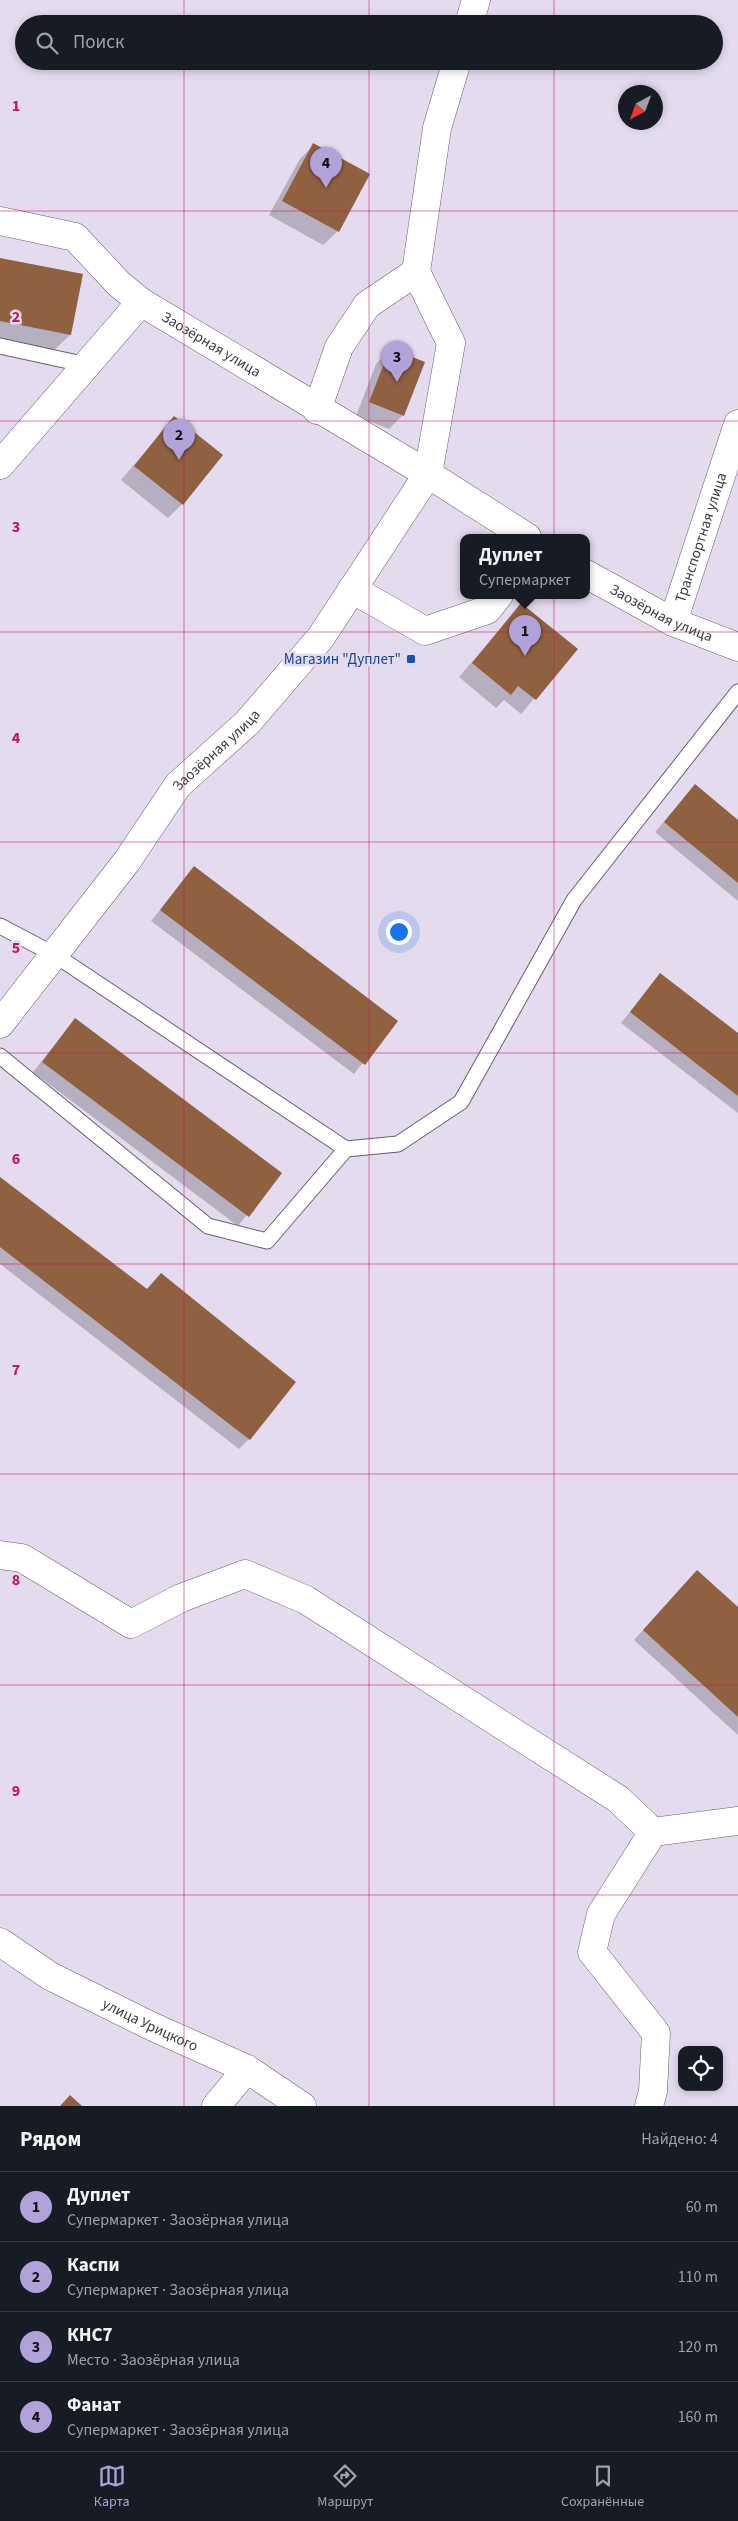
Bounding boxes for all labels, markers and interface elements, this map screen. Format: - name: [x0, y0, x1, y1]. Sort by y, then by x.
- search box: [15, 15, 723, 70]
- icon: search: [33, 29, 61, 57]
- text: Поиск: [73, 29, 124, 56]
- north arrow: [618, 85, 663, 130]
- text: 1: [12, 95, 20, 117]
- pin: 4: [310, 147, 342, 188]
- text: 2: [12, 306, 20, 328]
- street label: Заозёрная улица: [158, 306, 265, 382]
- pin: 3: [381, 341, 413, 382]
- pin: 2: [163, 419, 195, 460]
- street label: Транспортная улица: [670, 470, 732, 605]
- text: 3: [12, 516, 20, 538]
- popup: [460, 534, 590, 599]
- text: Дуплет: [479, 542, 543, 569]
- text: Супермаркет: [479, 569, 571, 591]
- street label: Заозёрная улица: [606, 579, 716, 647]
- pin: 1: [509, 615, 541, 656]
- place label: Магазин "Дуплет": [284, 649, 401, 670]
- marker: Магазин "Дуплет": [405, 653, 417, 665]
- street label: Заозёрная улица: [167, 705, 265, 794]
- text: 4: [12, 727, 21, 749]
- your location: [386, 919, 412, 945]
- text: 5: [12, 937, 20, 959]
- text: 6: [12, 1148, 20, 1170]
- text: 7: [12, 1359, 20, 1381]
- text: 8: [12, 1569, 20, 1591]
- text: 9: [12, 1780, 20, 1802]
- street label: улица Урицкого: [99, 1993, 202, 2056]
- map controls: [678, 2046, 723, 2091]
- button: locate: [678, 2046, 723, 2091]
- text: Рядом: [20, 2124, 81, 2154]
- text: Найдено: 4: [641, 2128, 718, 2150]
- text: Дуплет: [67, 2182, 130, 2209]
- text: 1: [32, 2196, 40, 2218]
- text: 60 m: [686, 2196, 718, 2218]
- text: Супермаркет · Заозёрная улица: [67, 2209, 289, 2231]
- text: Каспи: [67, 2252, 120, 2279]
- text: 2: [32, 2266, 40, 2288]
- text: 110 m: [678, 2266, 718, 2288]
- text: Супермаркет · Заозёрная улица: [67, 2279, 289, 2301]
- text: КНС7: [67, 2322, 113, 2349]
- text: 3: [32, 2336, 40, 2358]
- text: 120 m: [678, 2336, 718, 2358]
- text: Место · Заозёрная улица: [67, 2349, 240, 2371]
- text: Фанат: [67, 2392, 121, 2419]
- text: 4: [32, 2406, 40, 2428]
- text: 160 m: [678, 2406, 718, 2428]
- text: Супермаркет · Заозёрная улица: [67, 2419, 289, 2441]
- tab: Карта: [94, 2462, 130, 2512]
- tab: Маршрут: [317, 2462, 373, 2512]
- tab: Сохранённые: [561, 2462, 644, 2512]

